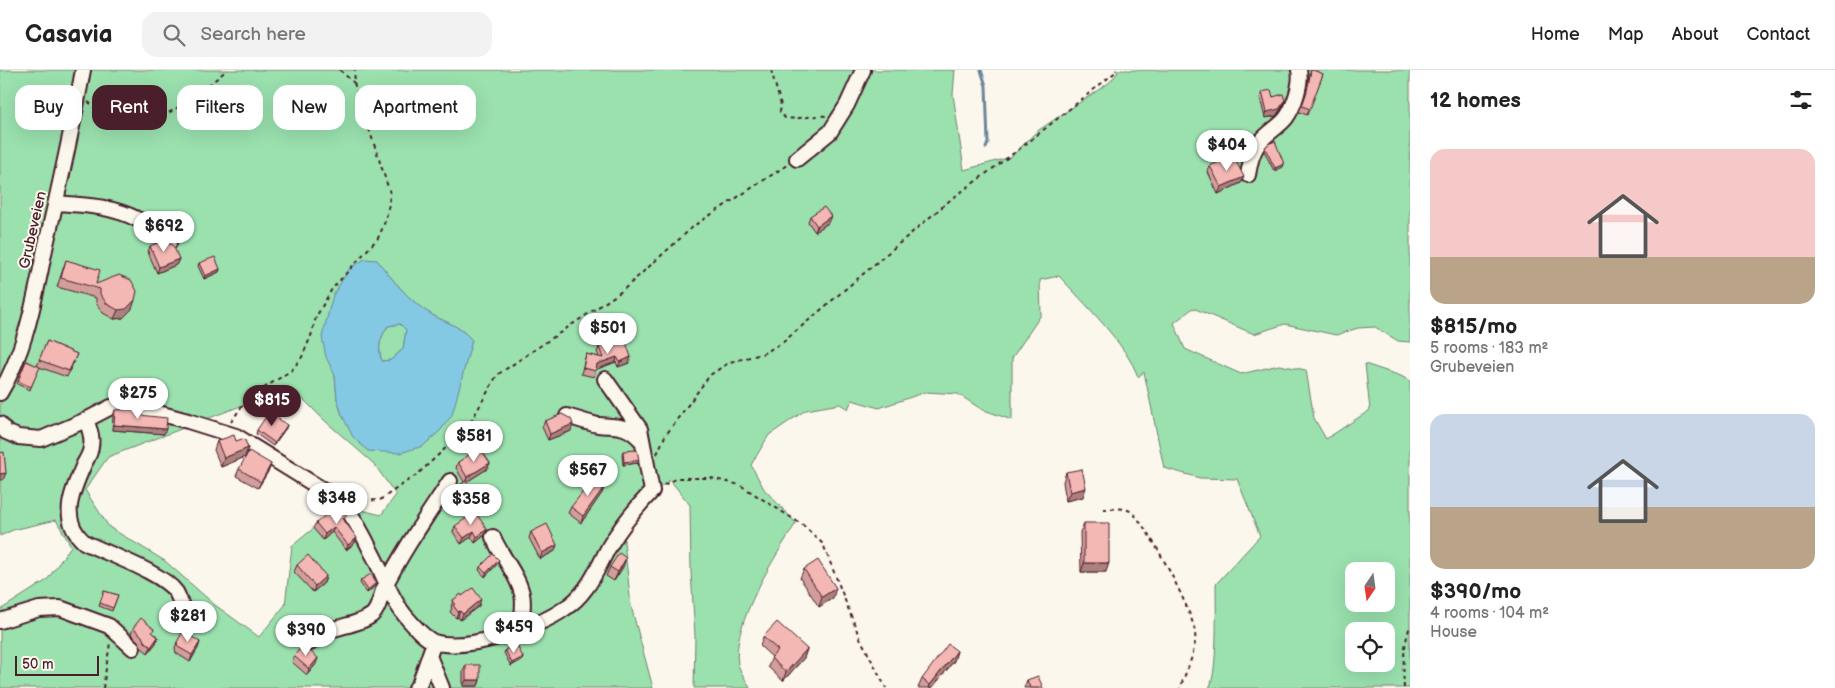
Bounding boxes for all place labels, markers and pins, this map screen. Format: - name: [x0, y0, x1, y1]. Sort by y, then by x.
- pin: $404: [1197, 129, 1257, 172]
- pin: $692: [134, 210, 194, 253]
- pin: $501: [578, 312, 638, 355]
- pin: $275: [108, 378, 168, 420]
- pin: $815: [242, 384, 302, 427]
- pin: $581: [444, 420, 504, 463]
- pin: $567: [558, 454, 618, 497]
- pin: $348: [307, 482, 367, 525]
- pin: $358: [441, 484, 501, 526]
- pin: $281: [158, 600, 218, 643]
- pin: $459: [484, 612, 544, 654]
- pin: $390: [276, 614, 336, 657]

